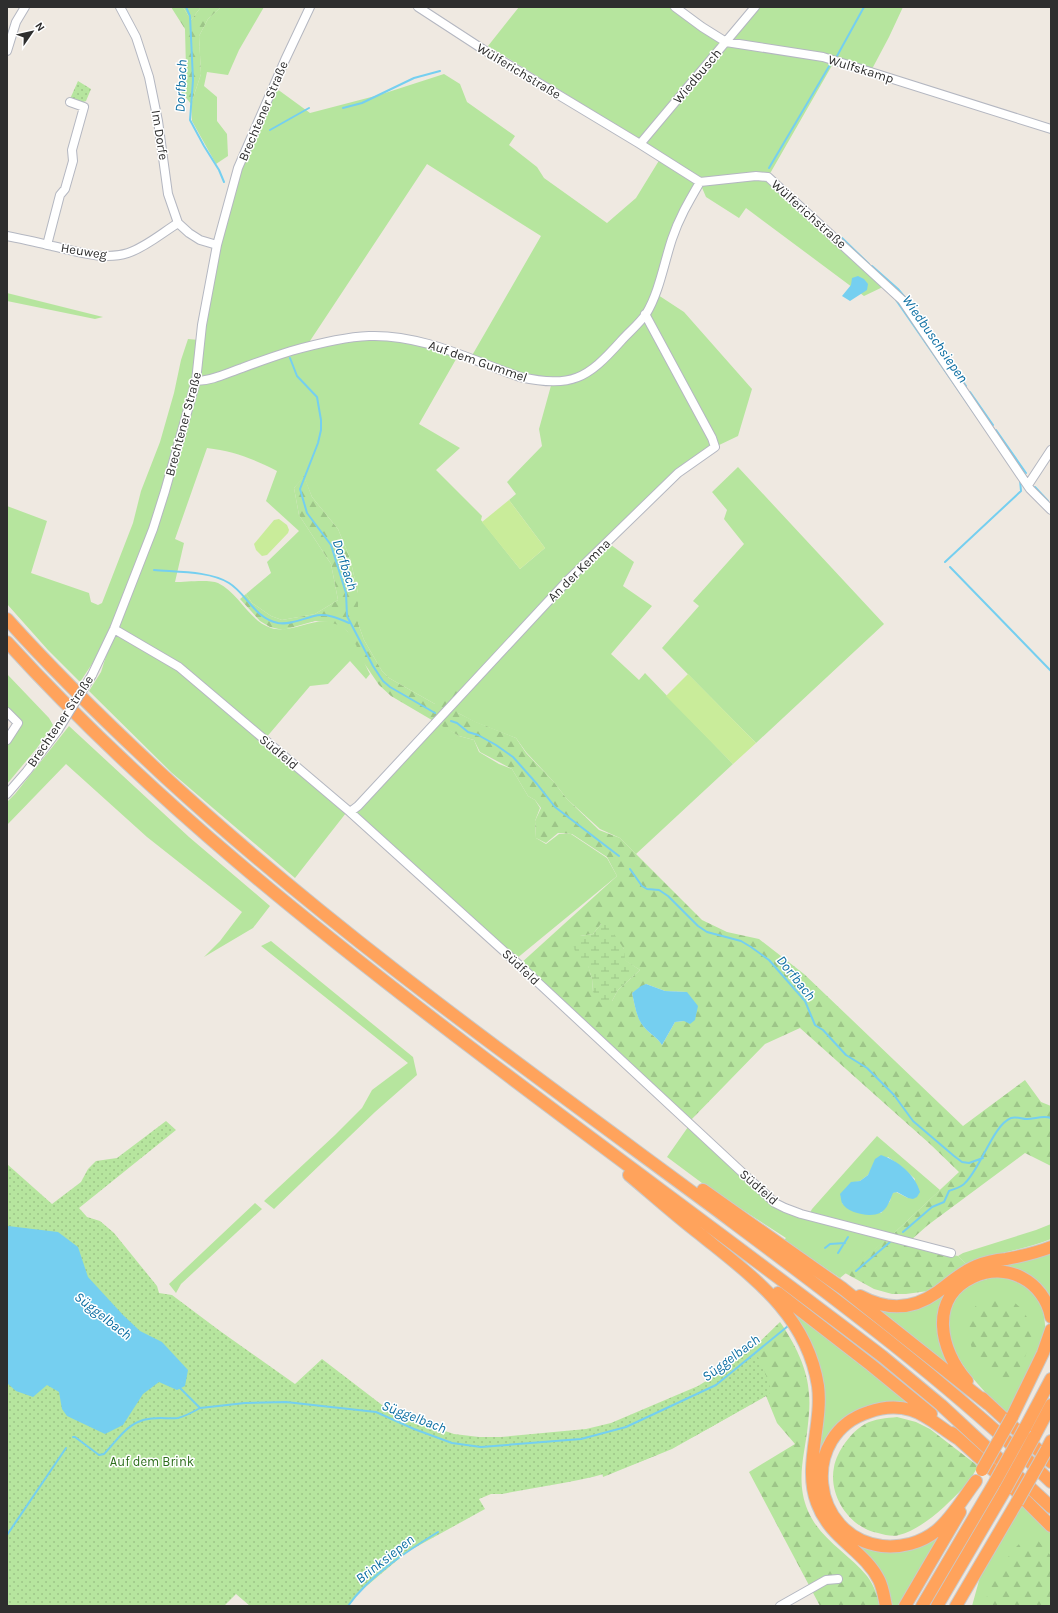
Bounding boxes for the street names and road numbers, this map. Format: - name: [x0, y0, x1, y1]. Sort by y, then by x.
- street label: Wülferichstraße: [474, 40, 564, 102]
- street label: Wiedbusch: [670, 46, 724, 106]
- street label: Wulfskamp: [826, 52, 896, 86]
- street label: Brechtener Straße: [235, 58, 291, 163]
- street label: Im Dorfe: [149, 109, 171, 161]
- street label: Wülferichstraße: [769, 177, 850, 252]
- street label: Heuweg: [60, 240, 109, 262]
- street label: Auf dem Gummel: [427, 337, 529, 385]
- street label: Brechtener Straße: [162, 370, 204, 478]
- street label: An der Kemna: [545, 536, 613, 604]
- street label: Brechtener Straße: [24, 672, 96, 770]
- street label: Südfeld: [257, 732, 301, 772]
- street label: Südfeld: [499, 946, 543, 988]
- street label: Südfeld: [737, 1166, 781, 1208]

